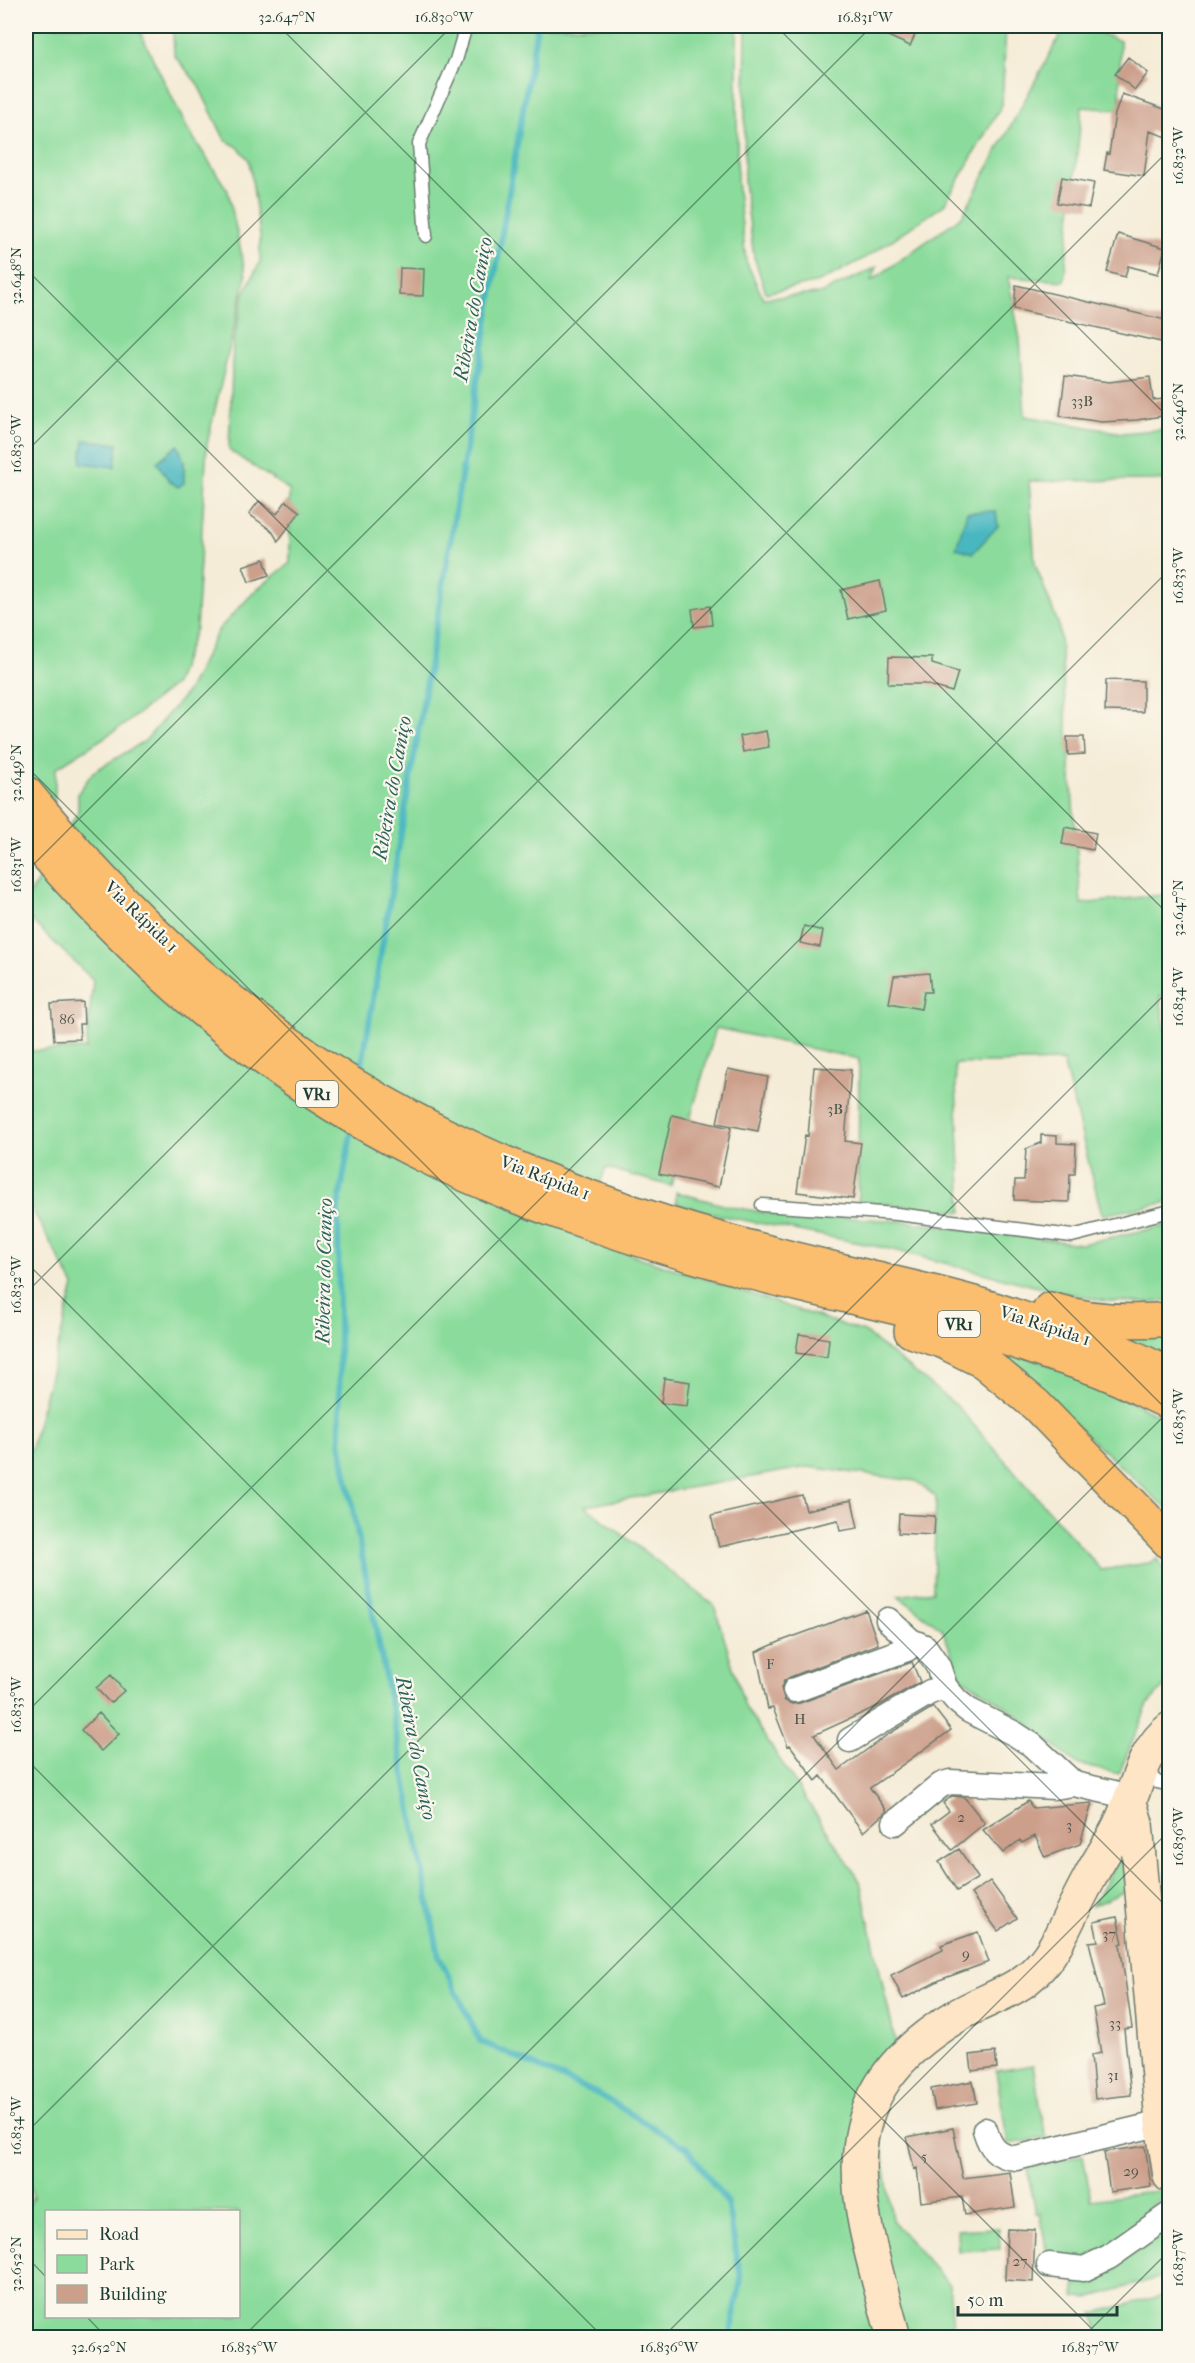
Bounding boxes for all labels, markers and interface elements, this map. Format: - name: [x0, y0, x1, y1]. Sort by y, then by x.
- text: 32.647°N: [258, 8, 316, 26]
- text: 16.830°W: [415, 8, 475, 26]
- text: 16.831°W: [837, 8, 894, 26]
- text: 16.832°W: [1169, 126, 1187, 185]
- water label: Ribeira do Caniço: [449, 235, 497, 385]
- text: 32.648°N: [7, 246, 25, 305]
- text: 32.646°N: [1169, 382, 1187, 441]
- house number: 33B: [1071, 392, 1093, 410]
- text: 16.830°W: [7, 413, 25, 473]
- text: 16.833°W: [1169, 547, 1187, 604]
- water label: Ribeira do Caniço: [368, 714, 416, 864]
- text: 32.649°N: [7, 743, 25, 802]
- text: 16.831°W: [7, 836, 25, 893]
- street label: Via Rápida 1: [99, 876, 182, 957]
- text: 32.647°N: [1169, 879, 1187, 937]
- text: 16.834°W: [1169, 966, 1187, 1027]
- house number: 86: [59, 1010, 76, 1028]
- road number: VR1: [296, 1081, 338, 1107]
- house number: 3B: [827, 1100, 843, 1118]
- street label: Via Rápida 1: [496, 1151, 593, 1205]
- water label: Ribeira do Caniço: [311, 1198, 337, 1346]
- text: 16.832°W: [7, 1255, 25, 1314]
- street label: Via Rápida 1: [996, 1301, 1093, 1351]
- road number: VR1: [938, 1311, 980, 1337]
- text: 16.835°W: [1169, 1387, 1187, 1445]
- house number: F: [766, 1655, 774, 1673]
- water label: Ribeira do Caniço: [390, 1672, 441, 1822]
- text: 16.833°W: [7, 1676, 25, 1733]
- house number: H: [794, 1710, 806, 1728]
- text: 16.836°W: [1169, 1807, 1187, 1866]
- house number: 2: [957, 1808, 965, 1826]
- house number: 3: [1066, 1816, 1072, 1834]
- house number: 37: [1102, 1925, 1116, 1943]
- house number: 9: [962, 1945, 970, 1963]
- house number: 33: [1109, 2014, 1121, 2032]
- house number: 31: [1107, 2066, 1119, 2084]
- text: 16.834°W: [7, 2095, 25, 2156]
- house number: 5: [921, 2147, 927, 2165]
- house number: 29: [1123, 2162, 1139, 2180]
- legend: [45, 2210, 240, 2318]
- text: Road: [99, 2224, 139, 2245]
- text: 16.837°W: [1169, 2228, 1187, 2287]
- text: 32.652°N: [7, 2235, 25, 2292]
- house number: 27: [1013, 2252, 1027, 2270]
- text: Park: [99, 2254, 136, 2275]
- scale bar: [958, 2279, 1117, 2317]
- text: Building: [99, 2284, 167, 2305]
- text: 50 m: [967, 2290, 1004, 2311]
- text: 32.652°N: [71, 2338, 128, 2356]
- text: 16.835°W: [221, 2338, 279, 2356]
- text: 16.836°W: [640, 2338, 699, 2356]
- text: 16.837°W: [1061, 2338, 1120, 2356]

